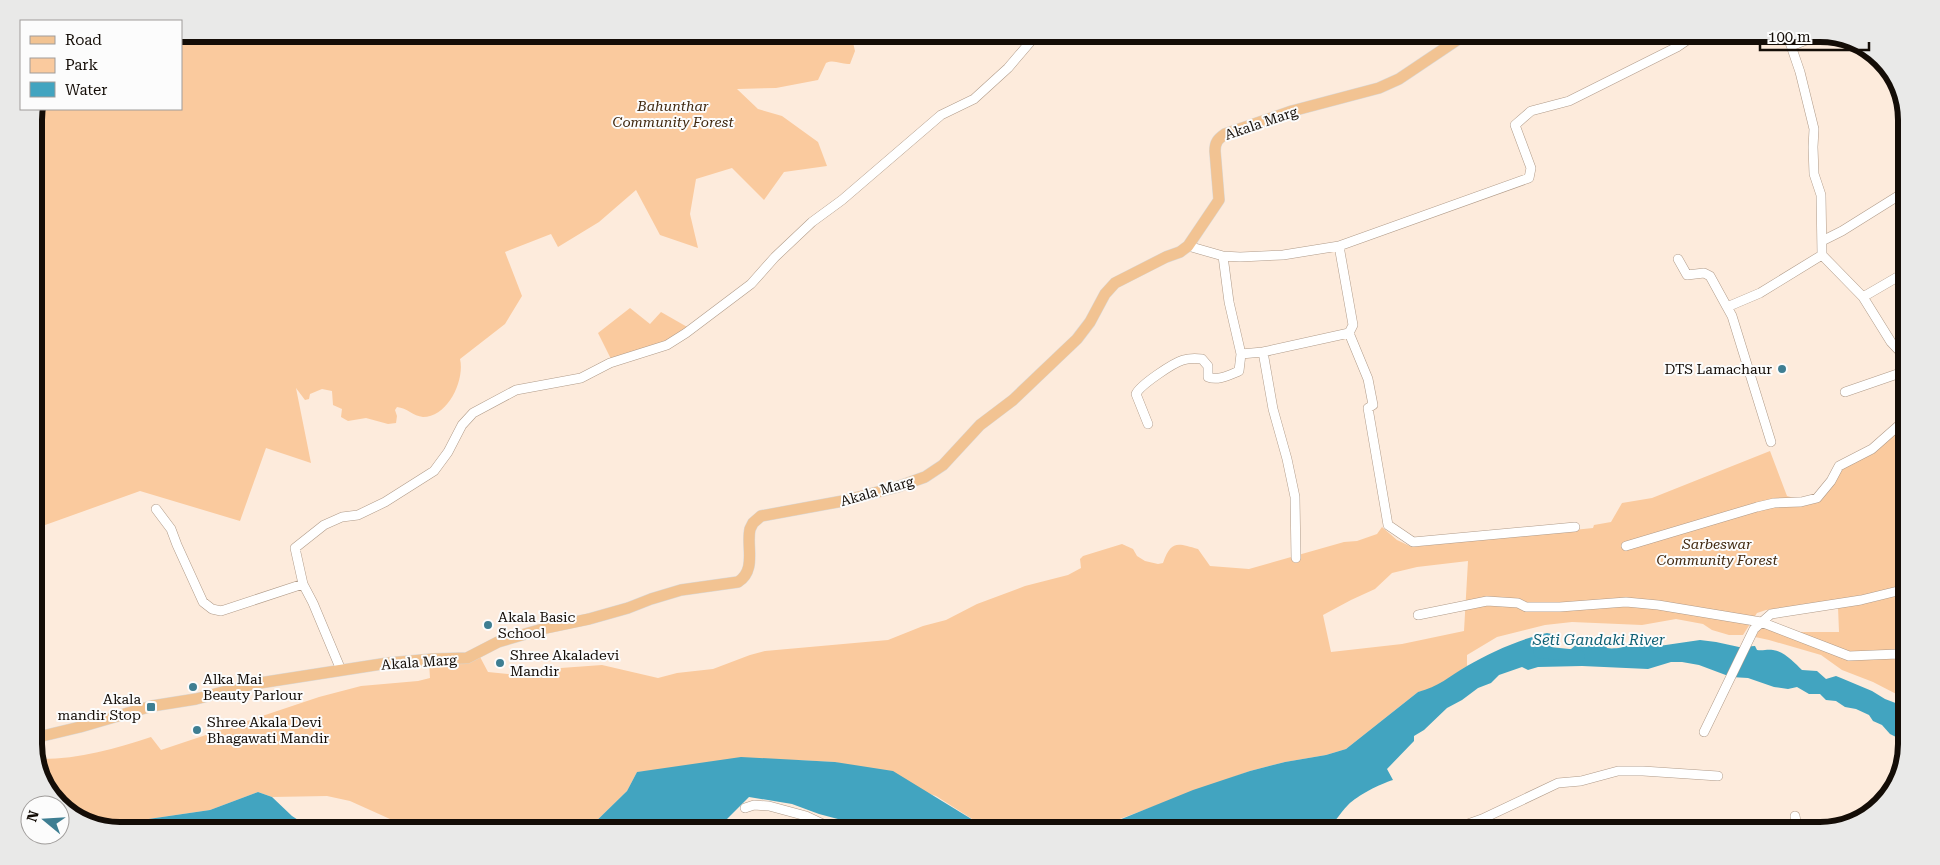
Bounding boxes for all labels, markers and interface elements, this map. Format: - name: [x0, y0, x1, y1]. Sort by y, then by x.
- legend: [20, 20, 182, 110]
- scale bar: [1760, 20, 1869, 52]
- text: 100 m: [1768, 28, 1811, 46]
- text: Road: [65, 31, 102, 49]
- text: Park: [65, 56, 99, 74]
- text: Water: [65, 81, 107, 99]
- park label: Bahunthar Community Forest: [612, 98, 734, 130]
- street label: Akala Marg: [1223, 103, 1299, 143]
- place label: DTS Lamachaur: [1664, 361, 1772, 377]
- marker: DTS Lamachaur: [1776, 363, 1788, 375]
- street label: Akala Marg: [838, 473, 916, 509]
- park label: Sarbeswar Community Forest: [1656, 536, 1778, 568]
- place label: Akala Basic School: [498, 609, 575, 641]
- marker: Akala Basic School: [482, 619, 494, 631]
- water label: Seti Gandaki River: [1532, 631, 1666, 649]
- place label: Shree Akaladevi Mandir: [510, 647, 620, 679]
- street label: Akala Marg: [381, 651, 457, 673]
- marker: Shree Akaladevi Mandir: [494, 657, 506, 669]
- place label: Alka Mai Beauty Parlour: [203, 671, 303, 703]
- marker: Alka Mai Beauty Parlour: [187, 681, 199, 693]
- place label: Akala mandir Stop: [57, 691, 141, 723]
- marker: Akala mandir Stop: [145, 701, 157, 713]
- place label: Shree Akala Devi Bhagawati Mandir: [207, 714, 329, 746]
- marker: Shree Akala Devi Bhagawati Mandir: [191, 724, 203, 736]
- north arrow: [20, 795, 70, 845]
- text: N: [23, 808, 42, 824]

